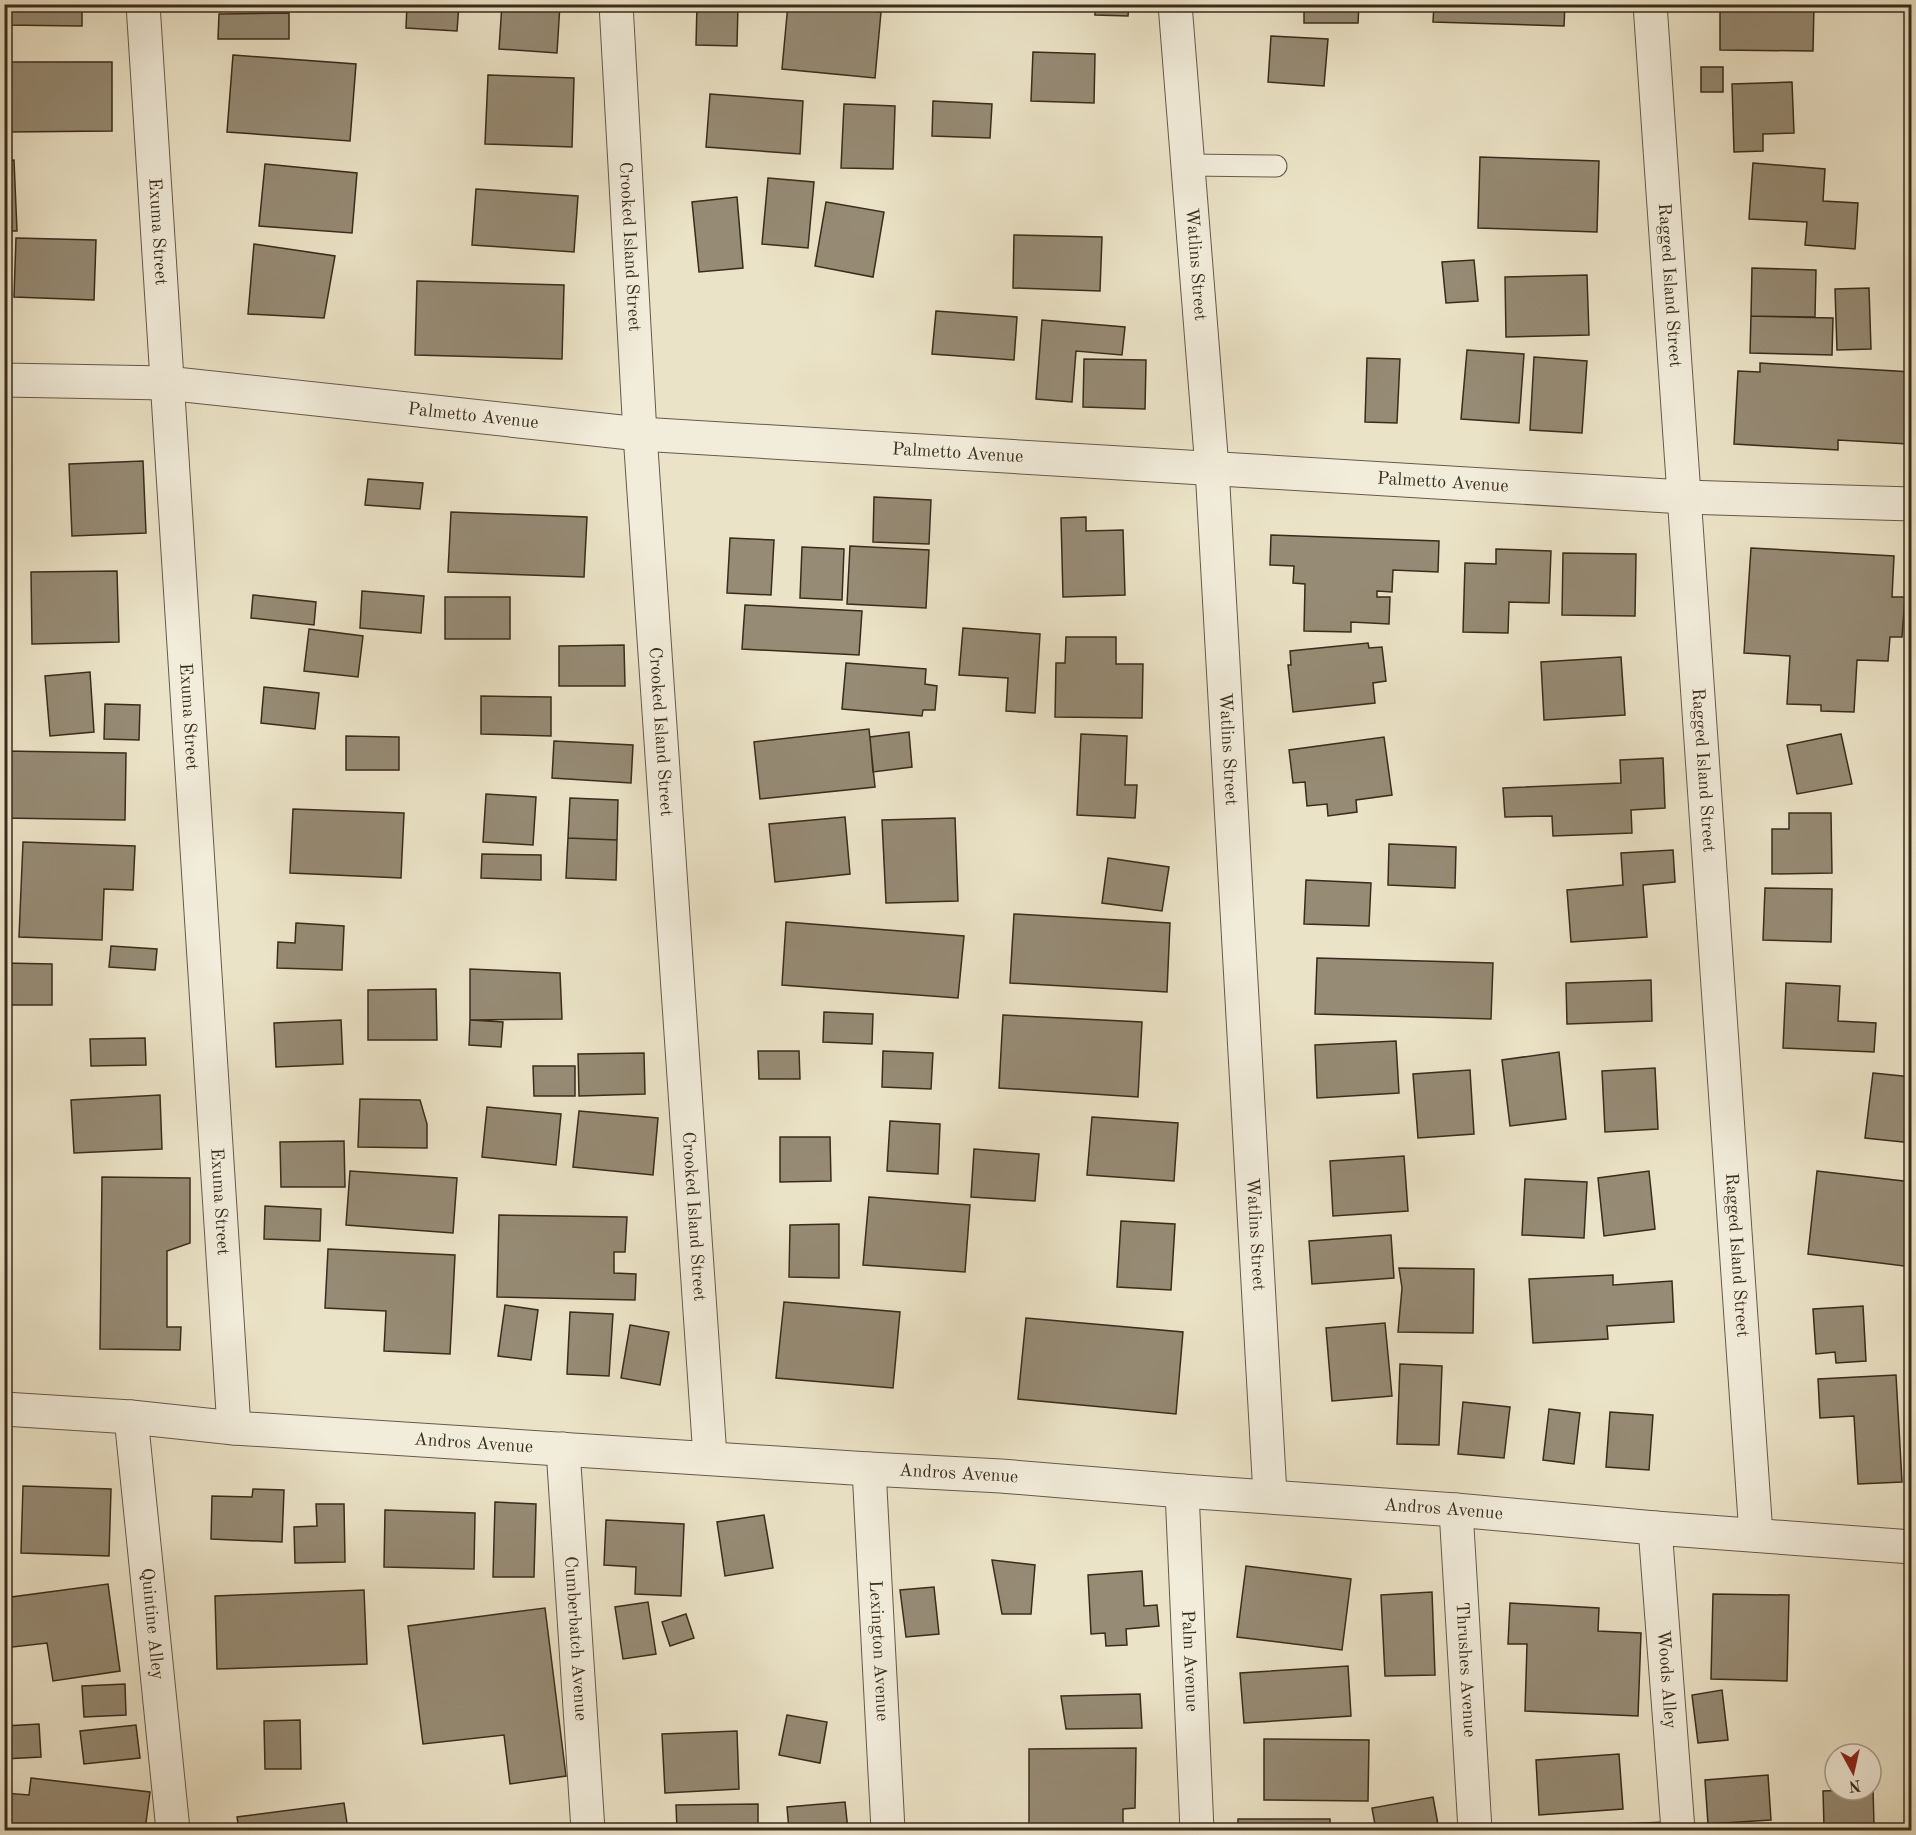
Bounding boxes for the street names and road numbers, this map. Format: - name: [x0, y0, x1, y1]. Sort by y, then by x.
- street label: Crooked Island Street: [616, 161, 643, 332]
- street label: Exuma Street: [145, 177, 170, 286]
- street label: Ragged Island Street: [1655, 203, 1684, 368]
- street label: Watlins Street: [1182, 207, 1209, 321]
- street label: Palmetto Avenue: [407, 400, 540, 432]
- street label: Palmetto Avenue: [891, 440, 1024, 466]
- street label: Palmetto Avenue: [1377, 469, 1509, 495]
- street label: Crooked Island Street: [646, 646, 675, 817]
- street label: Exuma Street: [176, 662, 201, 771]
- street label: Ragged Island Street: [1688, 687, 1718, 853]
- street label: Watlins Street: [1216, 692, 1240, 806]
- street label: Crooked Island Street: [679, 1131, 708, 1302]
- street label: Exuma Street: [207, 1147, 232, 1256]
- street label: Ragged Island Street: [1722, 1172, 1751, 1338]
- street label: Watlins Street: [1243, 1177, 1267, 1291]
- street label: Andros Avenue: [414, 1431, 534, 1456]
- street label: Andros Avenue: [899, 1462, 1019, 1486]
- street label: Andros Avenue: [1383, 1496, 1504, 1523]
- street label: Cumberbatch Avenue: [561, 1556, 590, 1722]
- street label: Quintine Alley: [137, 1567, 167, 1681]
- street label: Lexington Avenue: [866, 1580, 891, 1722]
- street label: Thrushes Avenue: [1452, 1601, 1478, 1738]
- street label: Palm Avenue: [1178, 1610, 1201, 1712]
- street label: Woods Alley: [1654, 1630, 1679, 1730]

